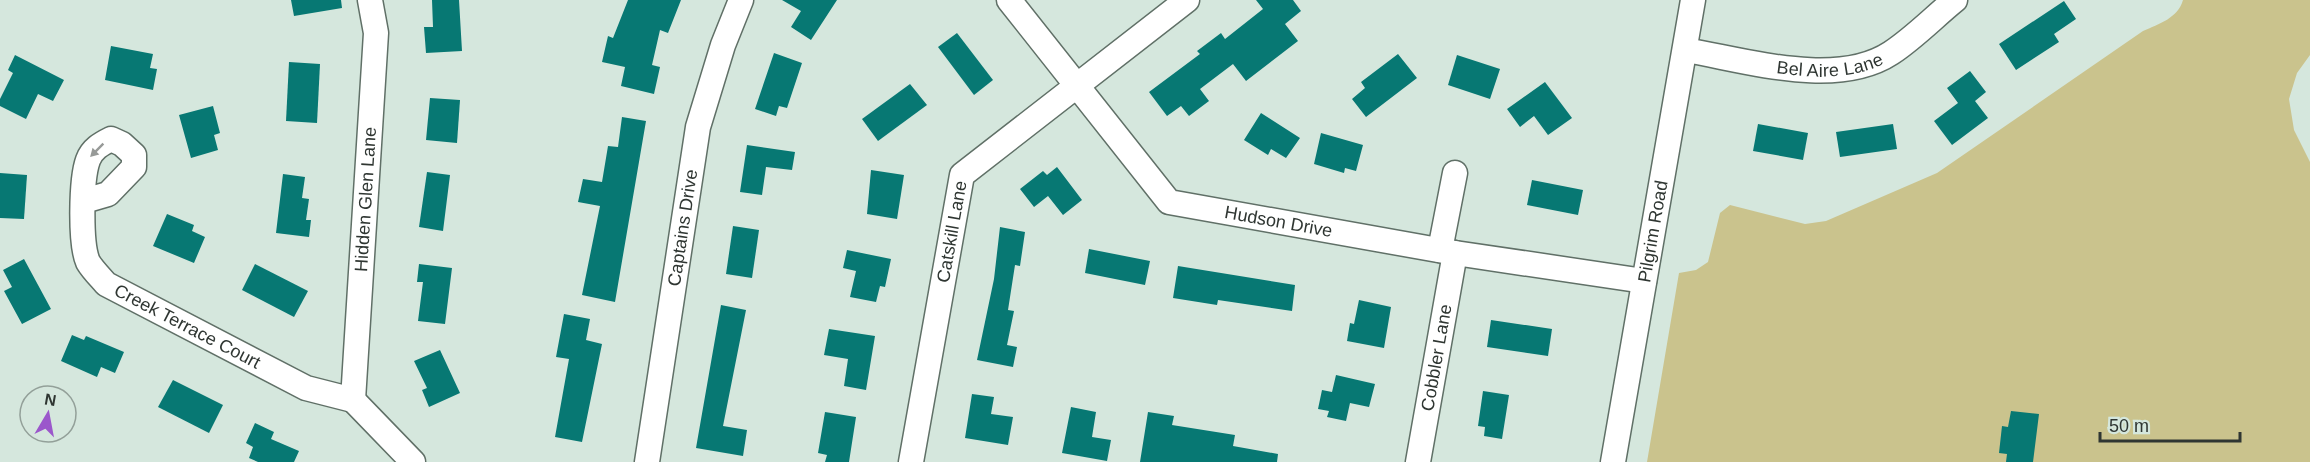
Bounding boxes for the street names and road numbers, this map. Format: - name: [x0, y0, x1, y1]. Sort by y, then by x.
- street label: Bel Aire Lane: [1776, 49, 1886, 81]
- street label: Hidden Glen Lane: [351, 126, 380, 272]
- street label: Captains Drive: [664, 168, 701, 288]
- street label: Catskill Lane: [933, 179, 971, 284]
- street label: Pilgrim Road: [1634, 179, 1672, 284]
- street label: Hudson Drive: [1223, 202, 1334, 241]
- street label: Creek Terrace Court: [111, 280, 264, 373]
- street label: Cobbler Lane: [1417, 303, 1456, 413]

